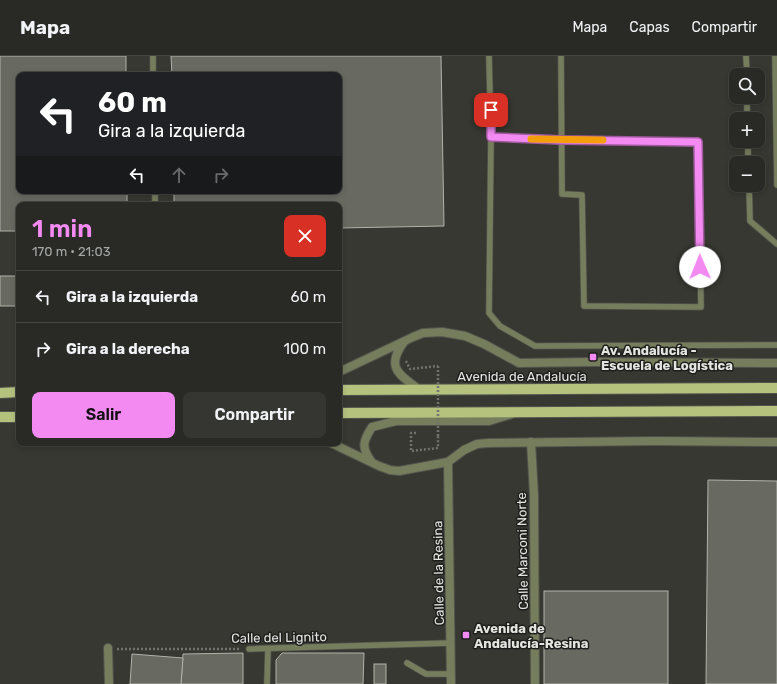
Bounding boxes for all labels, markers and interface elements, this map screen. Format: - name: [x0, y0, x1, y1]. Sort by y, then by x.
- text: Mapa: [20, 16, 70, 39]
- text: Mapa: [572, 19, 607, 36]
- text: Capas: [629, 19, 670, 36]
- text: Compartir: [692, 19, 757, 36]
- map controls: [729, 68, 765, 192]
- button: search: [729, 68, 765, 104]
- text: 60 m: [98, 86, 167, 119]
- icon: left: [32, 88, 84, 140]
- pin: [474, 93, 508, 127]
- icon: arrive: [480, 99, 502, 121]
- button: +: [729, 112, 765, 148]
- text: Gira a la izquierda: [98, 120, 245, 142]
- button: −: [729, 156, 765, 192]
- icon: left: [126, 164, 148, 186]
- icon: ahead: [168, 164, 190, 186]
- icon: right: [210, 164, 232, 186]
- text: 1 min: [32, 215, 92, 243]
- button: close: [284, 215, 326, 257]
- text: 170 m · 21:03: [32, 244, 110, 259]
- position arrow: [679, 246, 721, 288]
- icon: left: [32, 286, 54, 308]
- text: Gira a la izquierda: [66, 288, 198, 306]
- text: 60 m: [290, 288, 326, 306]
- icon: right: [32, 338, 54, 360]
- text: Gira a la derecha: [66, 340, 190, 358]
- text: 100 m: [284, 340, 326, 358]
- place label: Av. Andalucía - Escuela de Logística: [601, 343, 733, 373]
- marker: Av. Andalucía - Escuela de Logística: [588, 352, 598, 362]
- street label: Avenida de Andalucía: [457, 369, 587, 384]
- button: Salir: [32, 392, 175, 438]
- button: Compartir: [183, 392, 326, 438]
- street label: Calle Marconi Norte: [514, 492, 531, 610]
- street label: Calle de la Resina: [430, 520, 447, 626]
- place label: Avenida de Andalucía-Resina: [474, 621, 588, 651]
- street label: Calle del Lignito: [231, 629, 327, 647]
- marker: Avenida de Andalucía-Resina: [461, 630, 471, 640]

